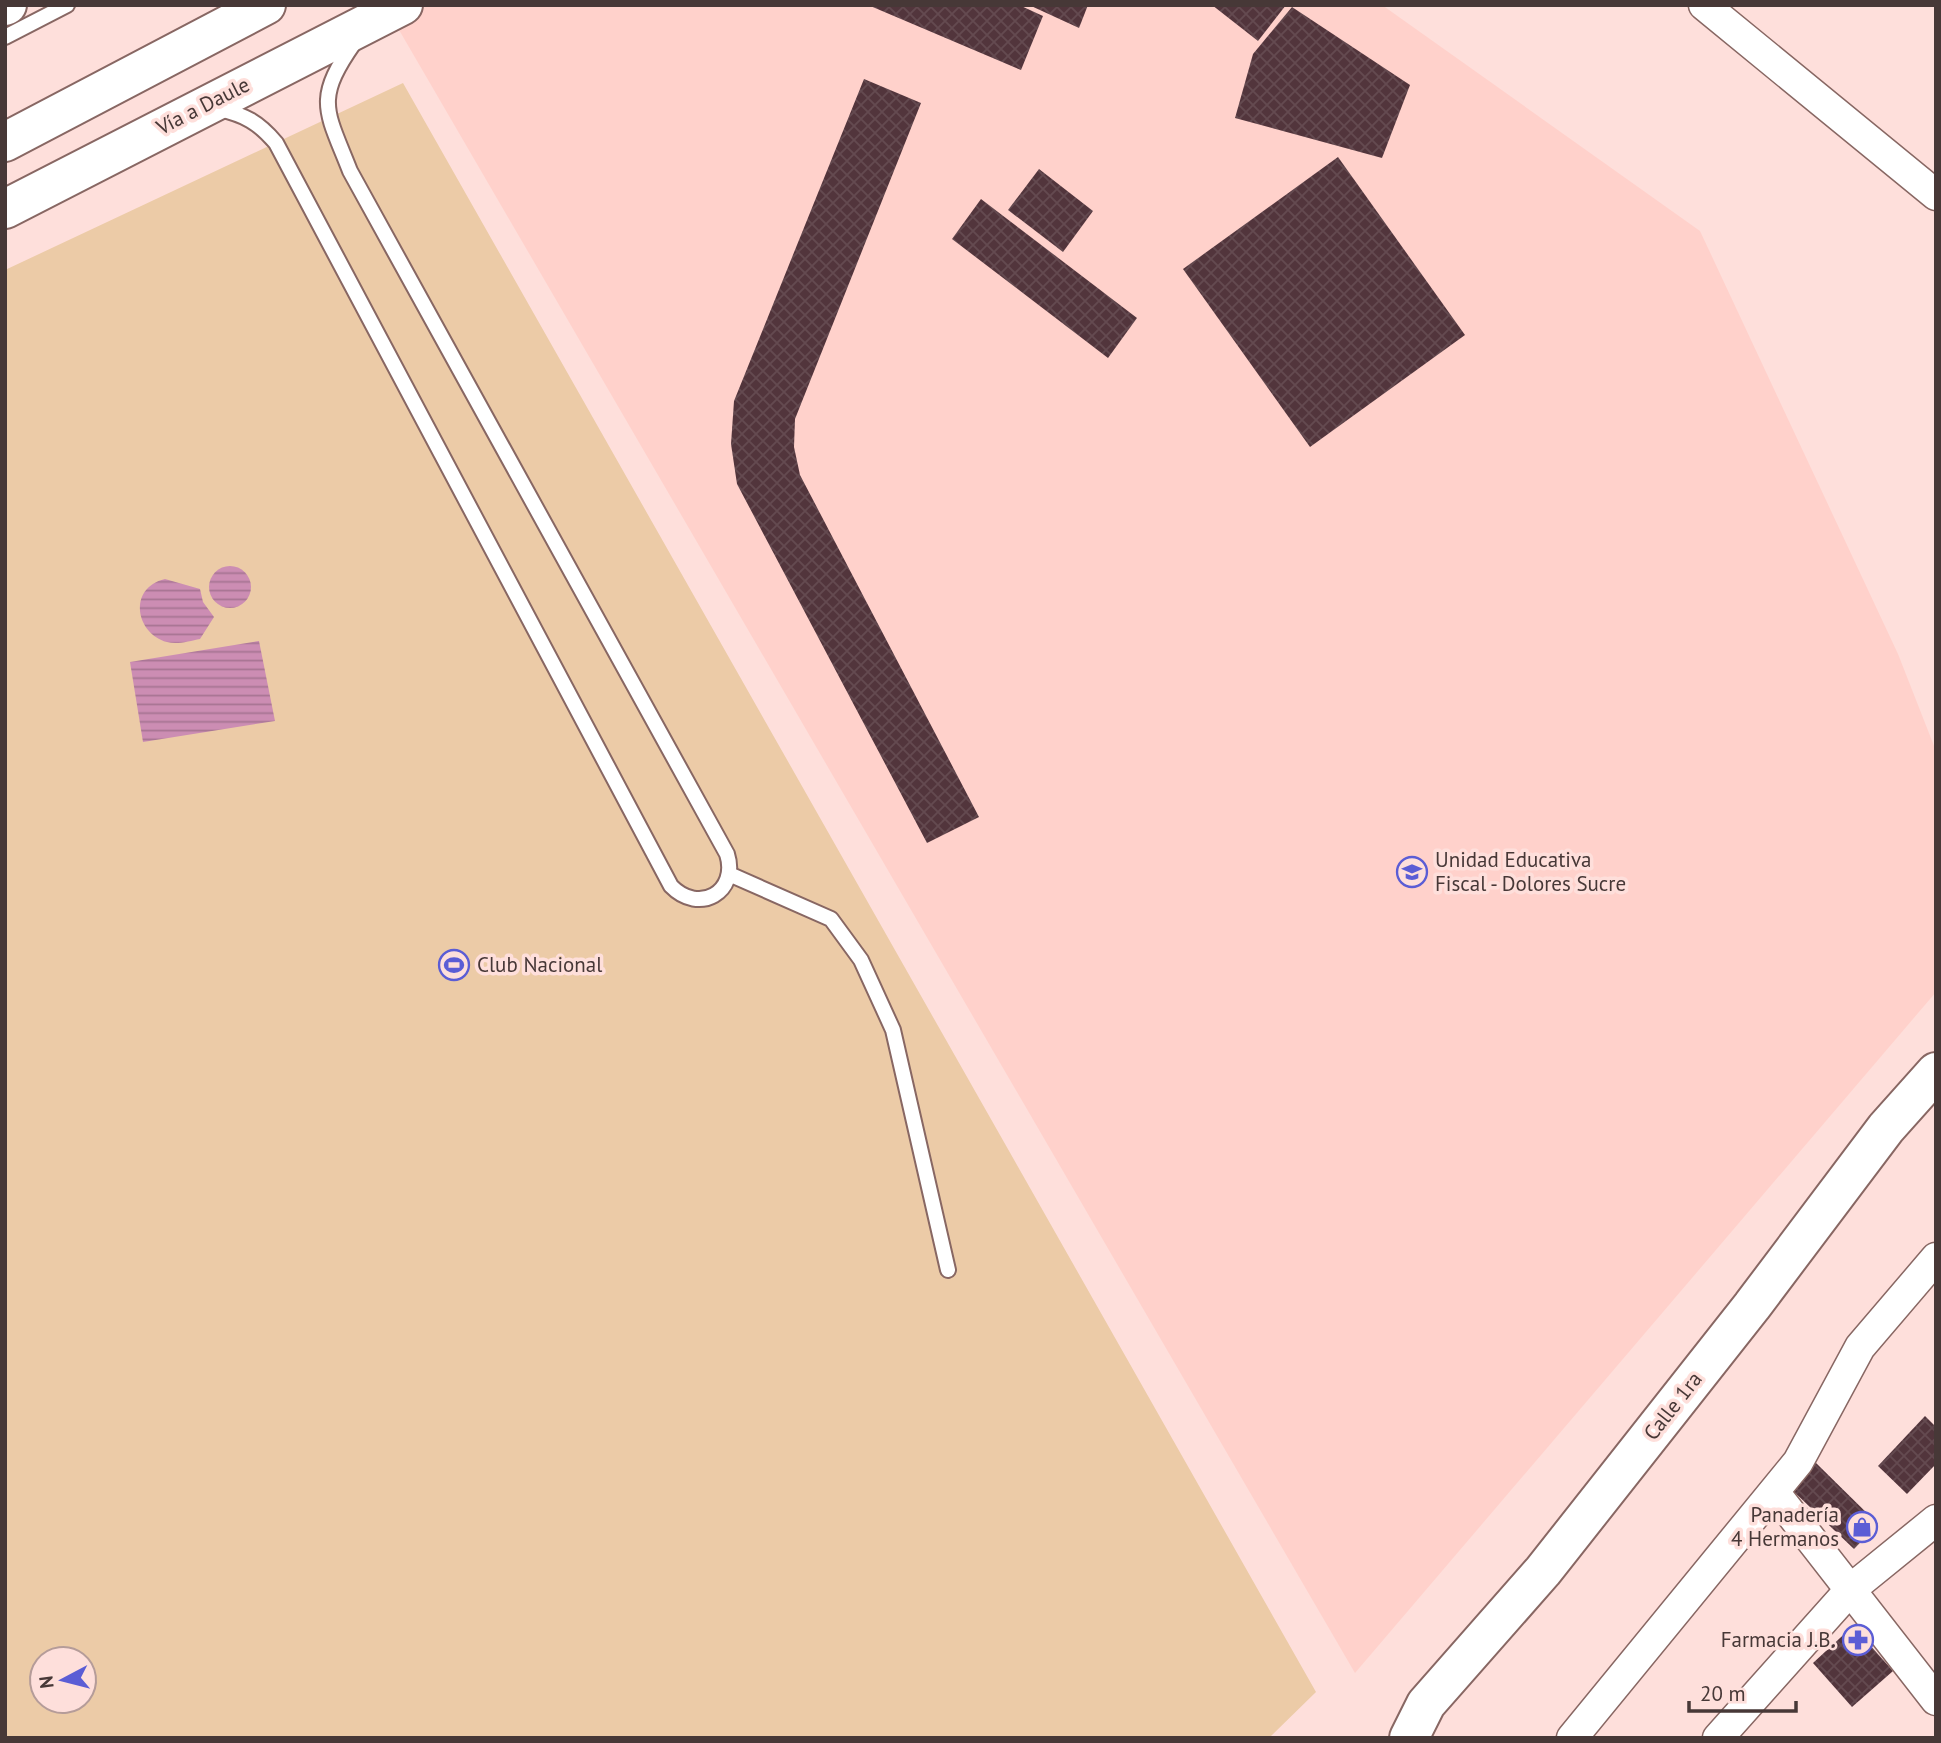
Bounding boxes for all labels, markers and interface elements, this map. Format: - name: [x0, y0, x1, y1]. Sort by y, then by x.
- street label: Vía a Daule: [151, 71, 254, 141]
- place label: Unidad Educativa Fiscal - Dolores Sucre: [1435, 846, 1626, 897]
- school or university icon: Unidad Educativa Fiscal - Dolores Sucre: [1395, 855, 1429, 889]
- sports icon: Club Nacional: [437, 948, 471, 982]
- place label: Club Nacional: [477, 951, 602, 978]
- street label: Calle 1ra: [1637, 1366, 1708, 1445]
- place label: Panadería 4 Hermanos: [1731, 1501, 1839, 1552]
- shop icon: Panadería 4 Hermanos: [1845, 1510, 1879, 1544]
- pharmacy icon: Farmacia J.B.: [1841, 1623, 1875, 1657]
- place label: Farmacia J.B.: [1721, 1626, 1835, 1653]
- north arrow: [28, 1645, 98, 1715]
- scale bar: [1689, 1670, 1796, 1714]
- text: N: [33, 1674, 59, 1690]
- text: 20 m: [1700, 1680, 1746, 1707]

